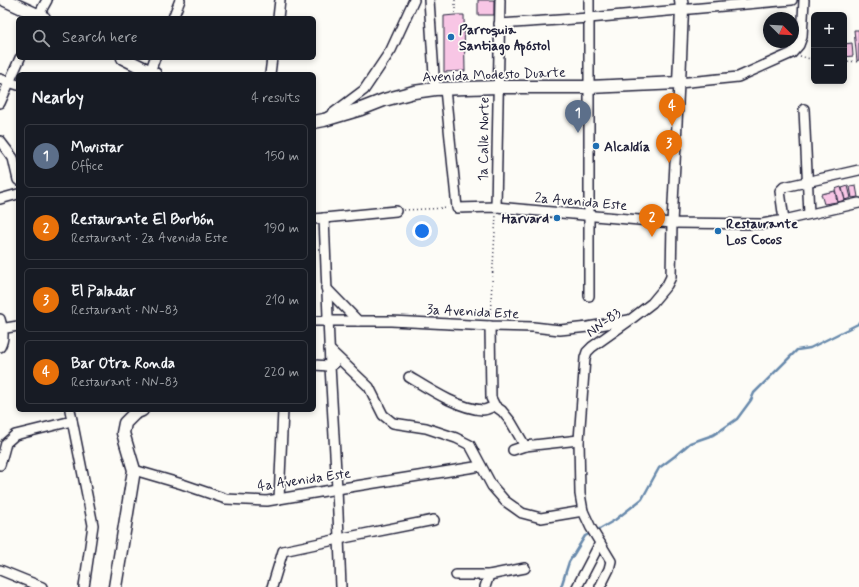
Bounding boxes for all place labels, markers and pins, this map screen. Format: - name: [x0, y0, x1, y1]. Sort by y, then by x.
- place label: Parroquia Santiago Apóstol: [459, 21, 551, 57]
- marker: Parroquia Santiago Apóstol: [446, 32, 456, 42]
- pin: 4: [659, 93, 685, 126]
- pin: 1: [565, 100, 591, 133]
- pin: 3: [656, 130, 682, 163]
- place label: Alcaldía: [604, 138, 650, 156]
- marker: Alcaldía: [591, 141, 601, 151]
- pin: 2: [639, 204, 665, 237]
- place label: Harvard: [501, 210, 549, 228]
- marker: Harvard: [552, 213, 562, 223]
- place label: Restaurante Los Cocos: [726, 215, 798, 249]
- marker: Restaurante Los Cocos: [713, 226, 723, 236]

